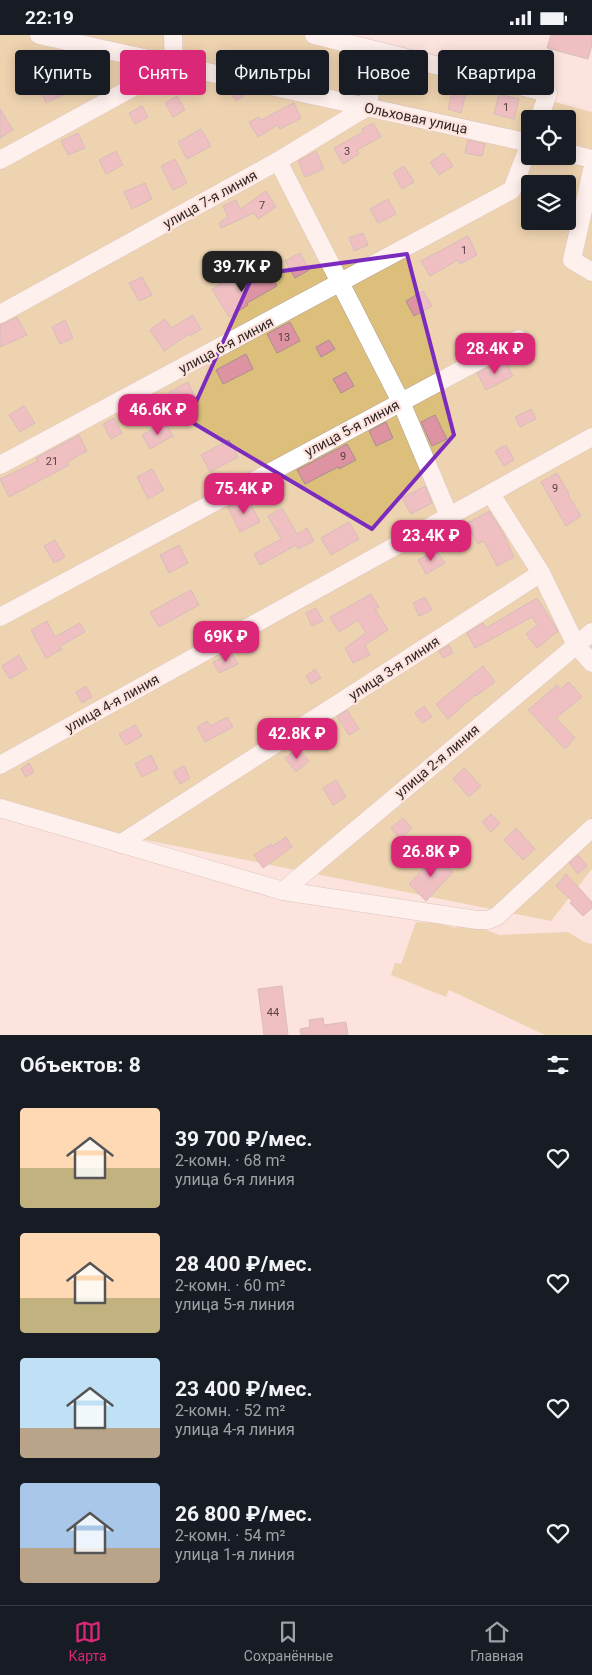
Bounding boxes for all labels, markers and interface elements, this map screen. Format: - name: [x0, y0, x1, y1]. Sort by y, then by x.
- text: 22:19: [25, 6, 74, 29]
- chip: Купить: [15, 50, 110, 95]
- chip: Снять: [120, 50, 206, 95]
- chip: Фильтры: [216, 50, 329, 95]
- chip: Новое: [339, 50, 428, 95]
- chip: Квартира: [438, 50, 554, 95]
- street label: Ольховая улица: [363, 99, 469, 137]
- house number: 1: [503, 101, 509, 114]
- map controls: [521, 110, 576, 230]
- button: locate: [521, 110, 576, 165]
- house number: 3: [344, 145, 350, 158]
- street label: улица 7-я линия: [160, 167, 260, 231]
- button: layers: [521, 175, 576, 230]
- house number: 7: [259, 199, 265, 212]
- house number: 1: [461, 244, 467, 257]
- pin: 39.7K ₽: [196, 251, 288, 293]
- text: 39.7K ₽: [213, 257, 271, 276]
- street label: улица 6-я линия: [176, 313, 276, 377]
- house number: 13: [278, 331, 290, 344]
- pin: 28.4K ₽: [449, 333, 541, 375]
- text: 28.4K ₽: [466, 339, 524, 358]
- pin: 46.6K ₽: [112, 393, 204, 436]
- street label: улица 5-я линия: [302, 396, 402, 460]
- text: 46.6K ₽: [129, 400, 187, 419]
- house number: 9: [340, 450, 346, 463]
- house number: 21: [46, 455, 58, 468]
- pin: 75.4K ₽: [198, 473, 290, 515]
- text: 75.4K ₽: [215, 479, 273, 498]
- house number: 9: [552, 482, 558, 495]
- pin: 23.4K ₽: [385, 519, 477, 562]
- text: 23.4K ₽: [402, 526, 460, 545]
- pin: 69K ₽: [191, 621, 261, 663]
- text: 69K ₽: [204, 627, 248, 646]
- street label: улица 3-я линия: [346, 633, 442, 703]
- street label: улица 4-я линия: [62, 671, 162, 735]
- pin: 42.8K ₽: [251, 717, 343, 760]
- street label: улица 2-я линия: [392, 721, 482, 801]
- text: 42.8K ₽: [268, 724, 326, 743]
- pin: 26.8K ₽: [385, 835, 477, 878]
- text: 26.8K ₽: [402, 842, 460, 861]
- house number: 44: [267, 1006, 279, 1019]
- icon: filters: [544, 1051, 572, 1079]
- text: Объектов: 8: [20, 1053, 141, 1077]
- text: 39 700 ₽/мес.: [175, 1127, 313, 1151]
- icon: home: [60, 1128, 120, 1188]
- icon: heart: [544, 1144, 572, 1172]
- text: 2-комн. · 68 m²: [175, 1151, 285, 1170]
- text: улица 6-я линия: [175, 1170, 295, 1189]
- text: 28 400 ₽/мес.: [175, 1252, 313, 1276]
- icon: home: [60, 1253, 120, 1313]
- icon: heart: [544, 1269, 572, 1297]
- text: 2-комн. · 60 m²: [175, 1276, 285, 1295]
- text: улица 5-я линия: [175, 1295, 295, 1314]
- text: 23 400 ₽/мес.: [175, 1377, 313, 1401]
- icon: home: [60, 1378, 120, 1438]
- icon: heart: [544, 1394, 572, 1422]
- text: 2-комн. · 52 m²: [175, 1401, 285, 1420]
- text: улица 4-я линия: [175, 1420, 295, 1439]
- text: 26 800 ₽/мес.: [175, 1502, 313, 1526]
- icon: home: [60, 1503, 120, 1563]
- icon: heart: [544, 1519, 572, 1547]
- text: 2-комн. · 54 m²: [175, 1526, 285, 1545]
- text: улица 1-я линия: [175, 1545, 295, 1564]
- tab: Карта: [69, 1618, 107, 1664]
- tab: Сохранённые: [244, 1618, 333, 1664]
- tab: Главная: [470, 1618, 523, 1664]

